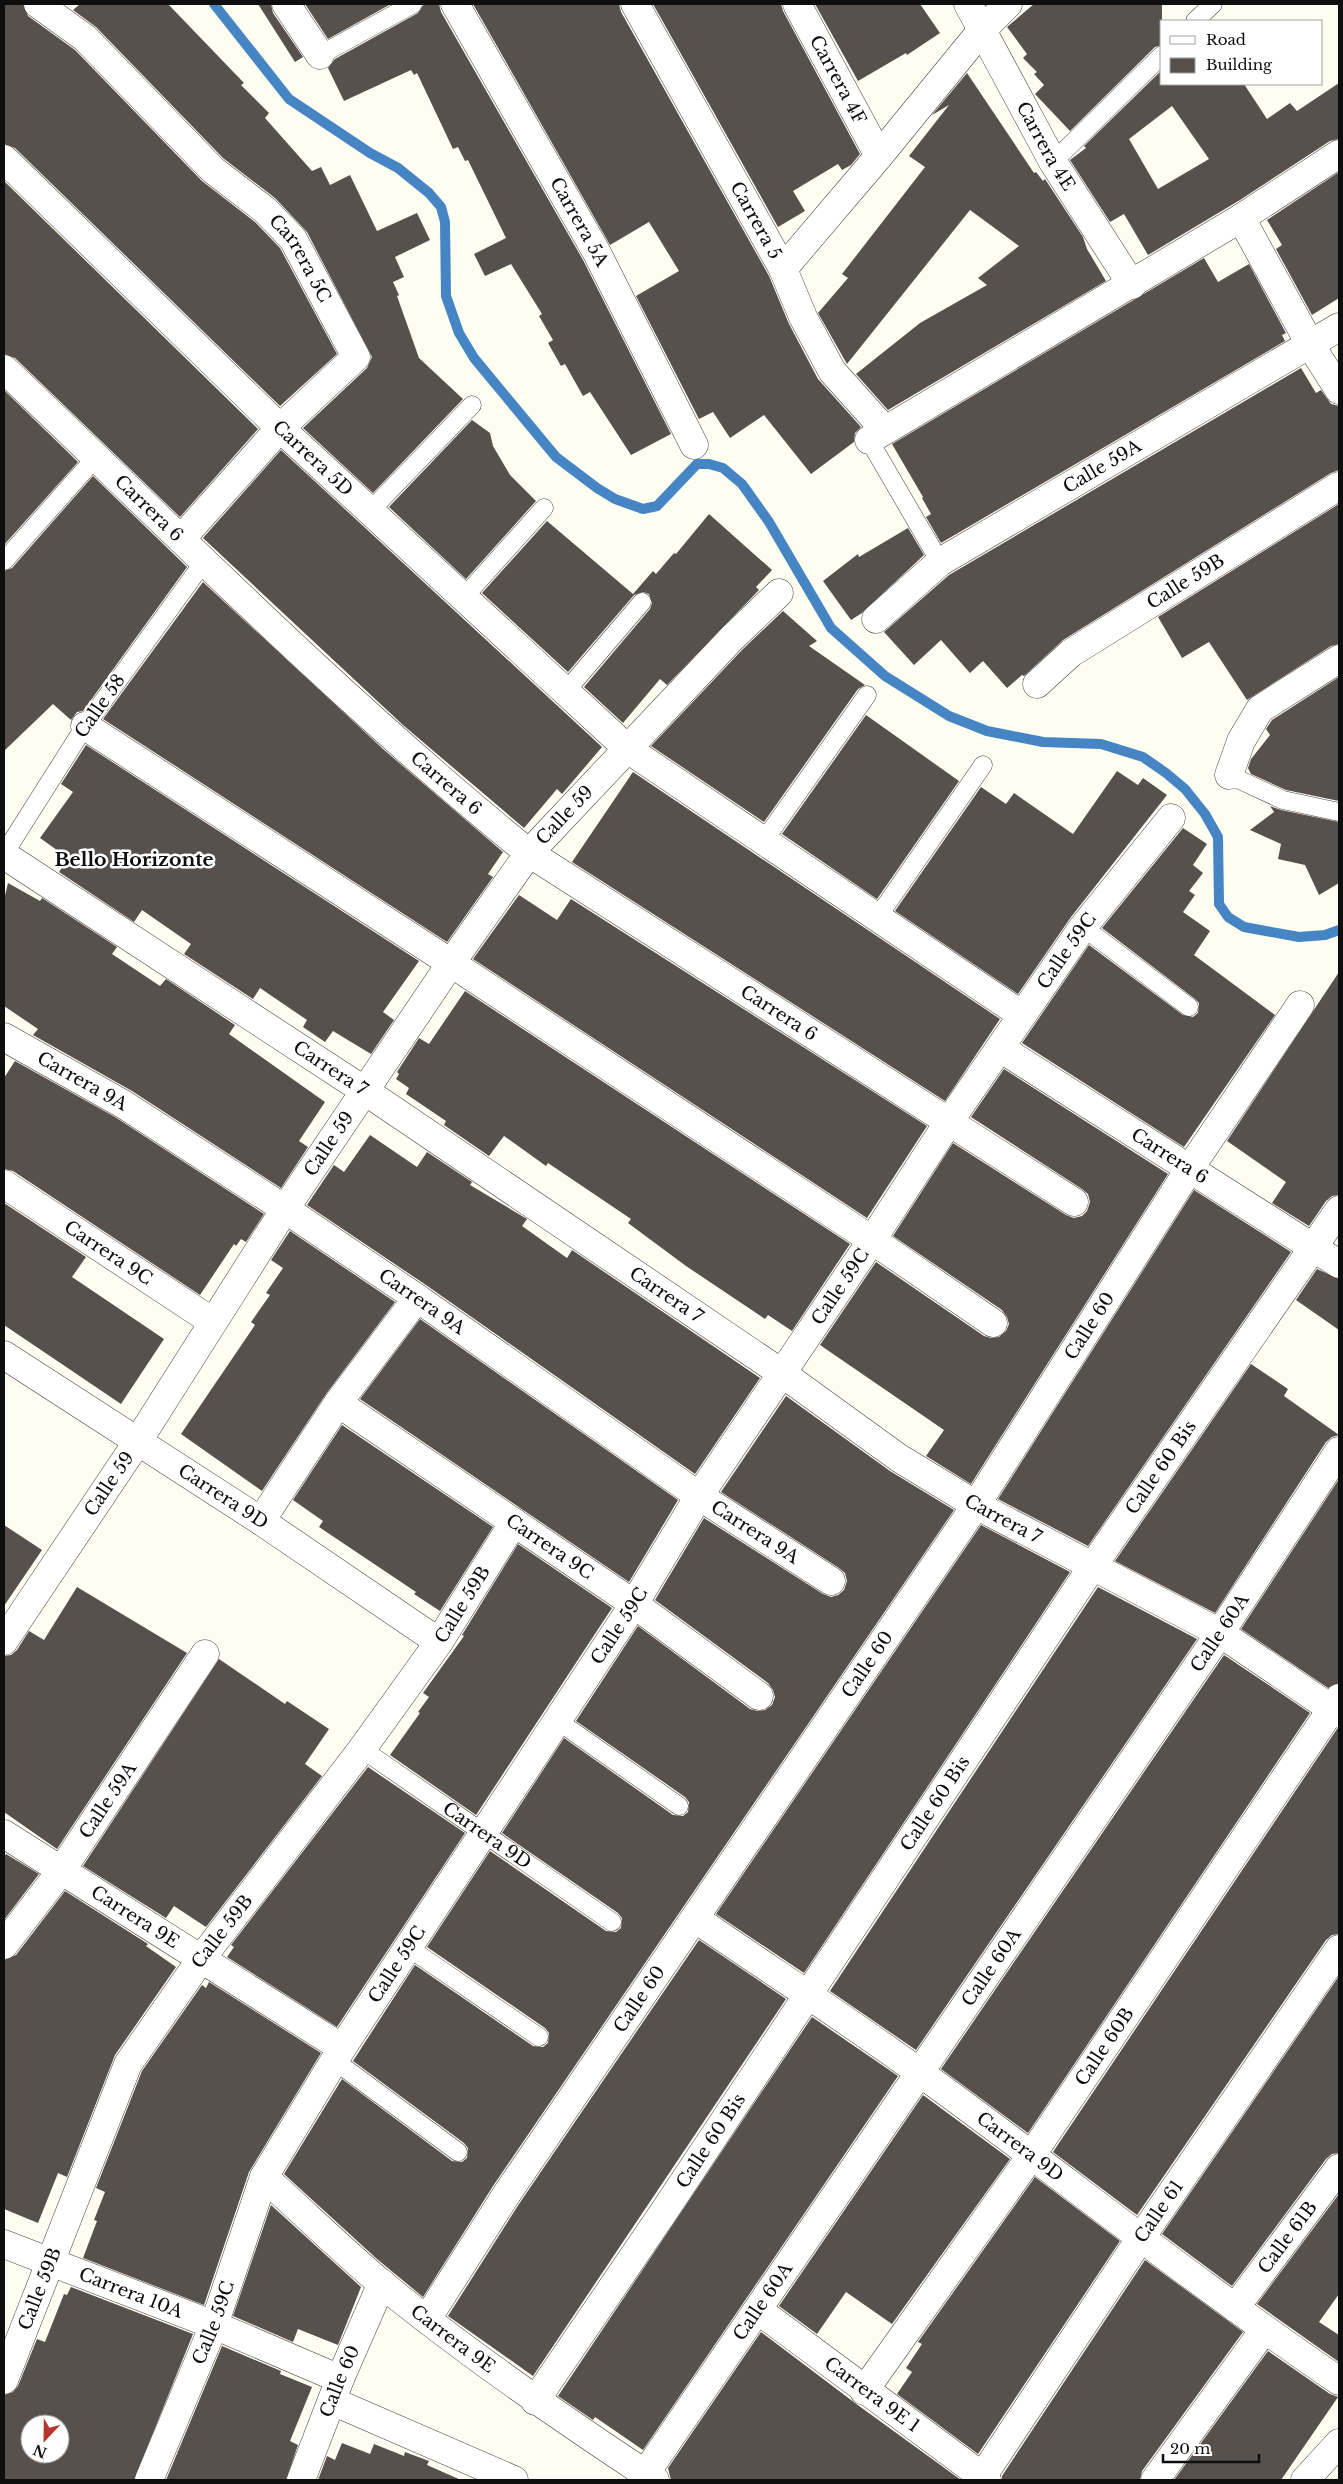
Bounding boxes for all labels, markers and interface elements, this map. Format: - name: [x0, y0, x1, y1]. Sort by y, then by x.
- legend: [1160, 20, 1323, 85]
- text: Road: [1206, 30, 1246, 49]
- street label: Carrera 4F: [805, 31, 871, 128]
- text: Building: [1206, 55, 1273, 74]
- street label: Carrera 4E: [1012, 98, 1080, 195]
- street label: Carrera 5A: [545, 173, 614, 271]
- street label: Carrera 5: [725, 178, 786, 263]
- street label: Carrera 5C: [264, 210, 336, 306]
- street label: Carrera 5D: [268, 416, 358, 501]
- street label: Calle 59A: [1059, 434, 1146, 498]
- street label: Carrera 6: [110, 470, 188, 546]
- street label: Calle 59B: [1143, 549, 1228, 614]
- street label: Calle 58: [70, 670, 130, 742]
- street label: Carrera 6: [406, 747, 486, 820]
- street label: Calle 59: [531, 781, 598, 849]
- district label: Bello Horizonte: [54, 848, 214, 871]
- street label: Calle 59C: [1033, 908, 1101, 993]
- street label: Carrera 6: [736, 980, 821, 1046]
- street label: Carrera 7: [289, 1036, 373, 1101]
- street label: Carrera 9A: [33, 1047, 133, 1116]
- street label: Calle 59: [299, 1107, 359, 1180]
- street label: Carrera 6: [1127, 1123, 1212, 1189]
- street label: Carrera 9C: [60, 1216, 157, 1290]
- street label: Calle 59C: [807, 1244, 874, 1329]
- street label: Carrera 7: [625, 1262, 708, 1328]
- street label: Carrera 9A: [374, 1264, 470, 1340]
- street label: Calle 60: [1060, 1288, 1119, 1364]
- street label: Calle 60 Bis: [1121, 1416, 1201, 1519]
- street label: Calle 59: [80, 1447, 139, 1521]
- street label: Carrera 9D: [174, 1459, 272, 1534]
- street label: Carrera 7: [960, 1490, 1046, 1549]
- street label: Carrera 9A: [707, 1496, 804, 1569]
- street label: Carrera 9C: [502, 1509, 598, 1584]
- street label: Calle 59B: [430, 1562, 495, 1647]
- street label: Calle 59C: [586, 1583, 652, 1669]
- street label: Calle 60A: [1186, 1589, 1254, 1676]
- street label: Calle 60: [837, 1627, 898, 1702]
- street label: Calle 60 Bis: [896, 1752, 974, 1855]
- street label: Calle 59A: [75, 1757, 142, 1843]
- street label: Carrera 9D: [438, 1797, 536, 1874]
- street label: Carrera 9E: [87, 1881, 183, 1953]
- street label: Calle 59B: [187, 1890, 257, 1973]
- street label: Calle 59C: [364, 1922, 430, 2007]
- street label: Calle 60A: [957, 1923, 1026, 2011]
- street label: Calle 60: [609, 1962, 670, 2037]
- street label: Calle 60B: [1070, 2003, 1139, 2090]
- street label: Calle 60 Bis: [671, 2089, 750, 2193]
- street label: Carrera 9D: [972, 2107, 1068, 2186]
- street label: Calle 61: [1130, 2176, 1188, 2247]
- street label: Calle 61B: [1253, 2197, 1322, 2278]
- street label: Calle 59B: [14, 2244, 66, 2333]
- street label: Calle 60A: [729, 2258, 798, 2345]
- street label: Carrera 10A: [76, 2263, 187, 2323]
- street label: Calle 59C: [188, 2278, 239, 2368]
- street label: Carrera 9E: [406, 2300, 499, 2378]
- street label: Calle 60: [315, 2342, 364, 2421]
- street label: Carrera 9E 1: [820, 2352, 924, 2437]
- north arrow: [20, 2414, 70, 2464]
- scale bar: [1163, 2432, 1259, 2464]
- text: 20 m: [1170, 2439, 1210, 2458]
- text: N: [31, 2440, 50, 2462]

